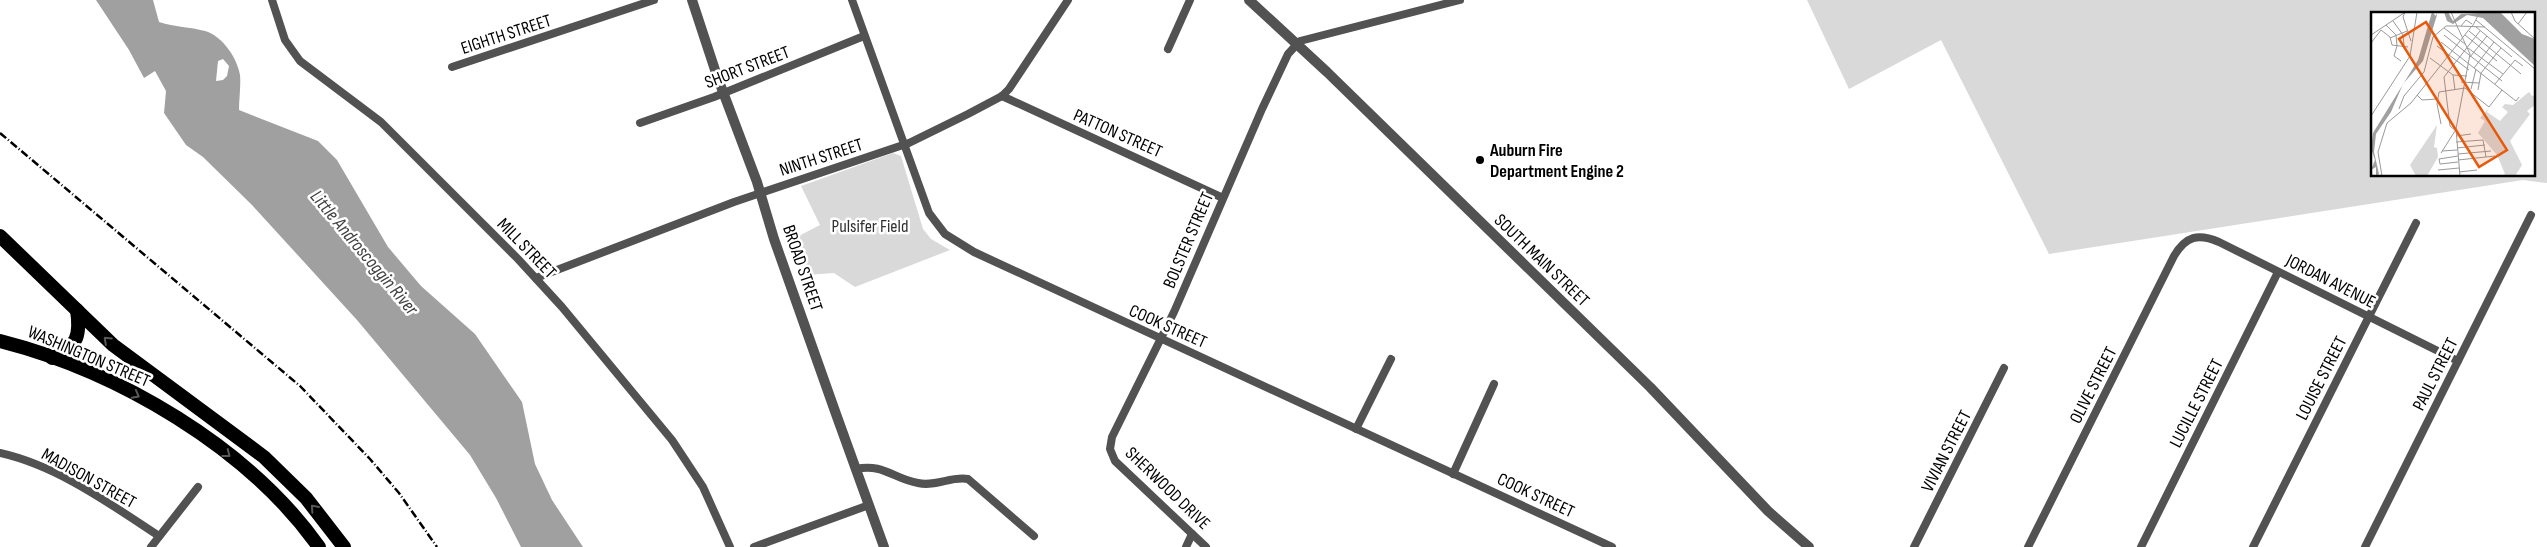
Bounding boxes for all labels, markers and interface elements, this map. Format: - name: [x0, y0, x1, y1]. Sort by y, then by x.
- street label: EIGHTH STREET: [458, 10, 554, 59]
- inset map: [2371, 12, 2534, 176]
- street label: SHORT STREET: [702, 42, 793, 93]
- street label: PATTON STREET: [1070, 105, 1165, 162]
- street label: NINTH STREET: [777, 134, 866, 181]
- place label: Auburn Fire Department Engine 2: [1489, 140, 1624, 182]
- marker: Auburn Fire Department Engine 2: [1474, 154, 1486, 166]
- water label: Little Androscoggin River: [305, 186, 423, 321]
- street label: BOLSTER STREET: [1159, 189, 1218, 291]
- street label: SOUTH MAIN STREET: [1490, 210, 1594, 311]
- street label: MILL STREET: [493, 214, 561, 283]
- park label: Pulsifer Field: [832, 216, 908, 237]
- street label: BROAD STREET: [778, 222, 827, 314]
- street label: JORDAN AVENUE: [2282, 250, 2379, 313]
- street label: COOK STREET: [1126, 300, 1210, 353]
- street label: WASHINGTON STREET: [25, 321, 153, 392]
- street label: LOUISE STREET: [2291, 333, 2351, 424]
- street label: PAUL STREET: [2408, 334, 2463, 414]
- one-way arrow: [103, 337, 112, 346]
- street label: OLIVE STREET: [2065, 344, 2122, 427]
- street label: LUCILLE STREET: [2165, 355, 2228, 451]
- one-way arrow: [131, 389, 140, 399]
- street label: VIVIAN STREET: [1917, 407, 1976, 495]
- street label: SHERWOOD DRIVE: [1121, 443, 1214, 534]
- street label: MADISON STREET: [38, 444, 140, 513]
- one-way arrow: [221, 448, 230, 456]
- street label: COOK STREET: [1494, 468, 1578, 522]
- one-way arrow: [311, 505, 320, 514]

